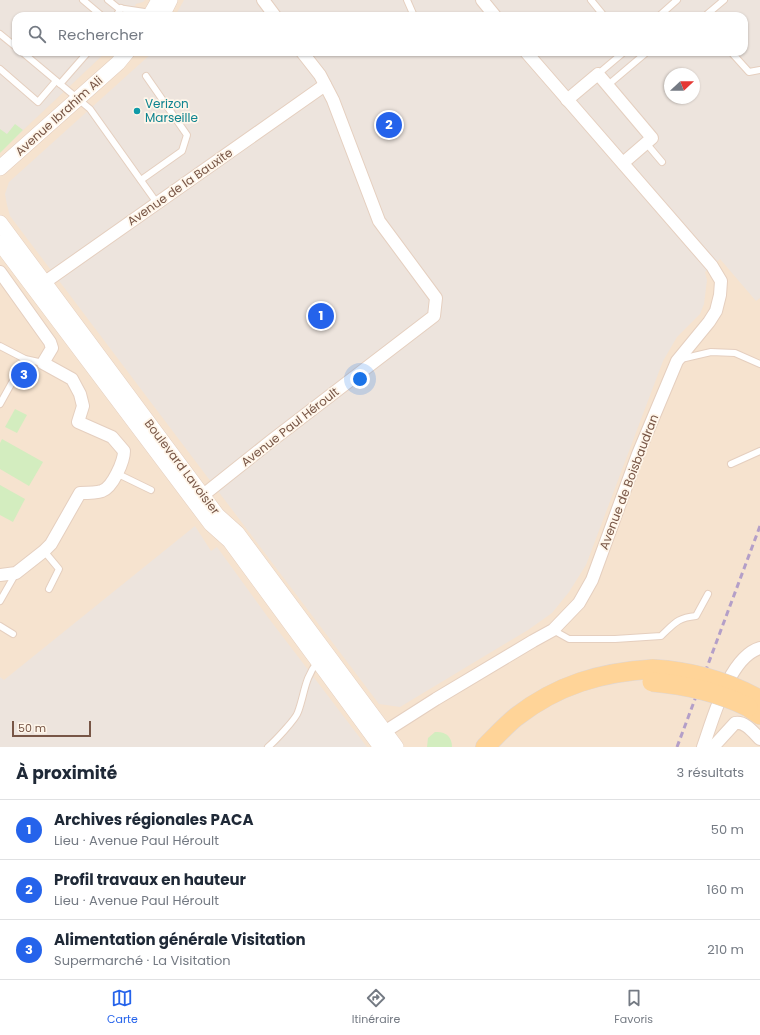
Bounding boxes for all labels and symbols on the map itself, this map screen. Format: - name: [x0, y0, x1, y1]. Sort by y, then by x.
- north arrow: [664, 68, 700, 104]
- street label: Avenue Ibrahim Ali: [11, 72, 106, 159]
- place label: Verizon Marseille: [145, 95, 198, 126]
- marker: Verizon Marseille: [132, 106, 142, 116]
- pin: 2: [376, 110, 402, 140]
- street label: Avenue de la Bauxite: [124, 144, 236, 229]
- pin: 1: [308, 301, 334, 331]
- pin: 3: [11, 360, 37, 390]
- your location: [350, 369, 370, 389]
- street label: Avenue Paul Héroult: [237, 383, 342, 470]
- street label: Avenue de Boisbaudran: [595, 412, 662, 552]
- street label: Boulevard Lavoisier: [141, 415, 224, 518]
- scale bar: [12, 719, 91, 738]

